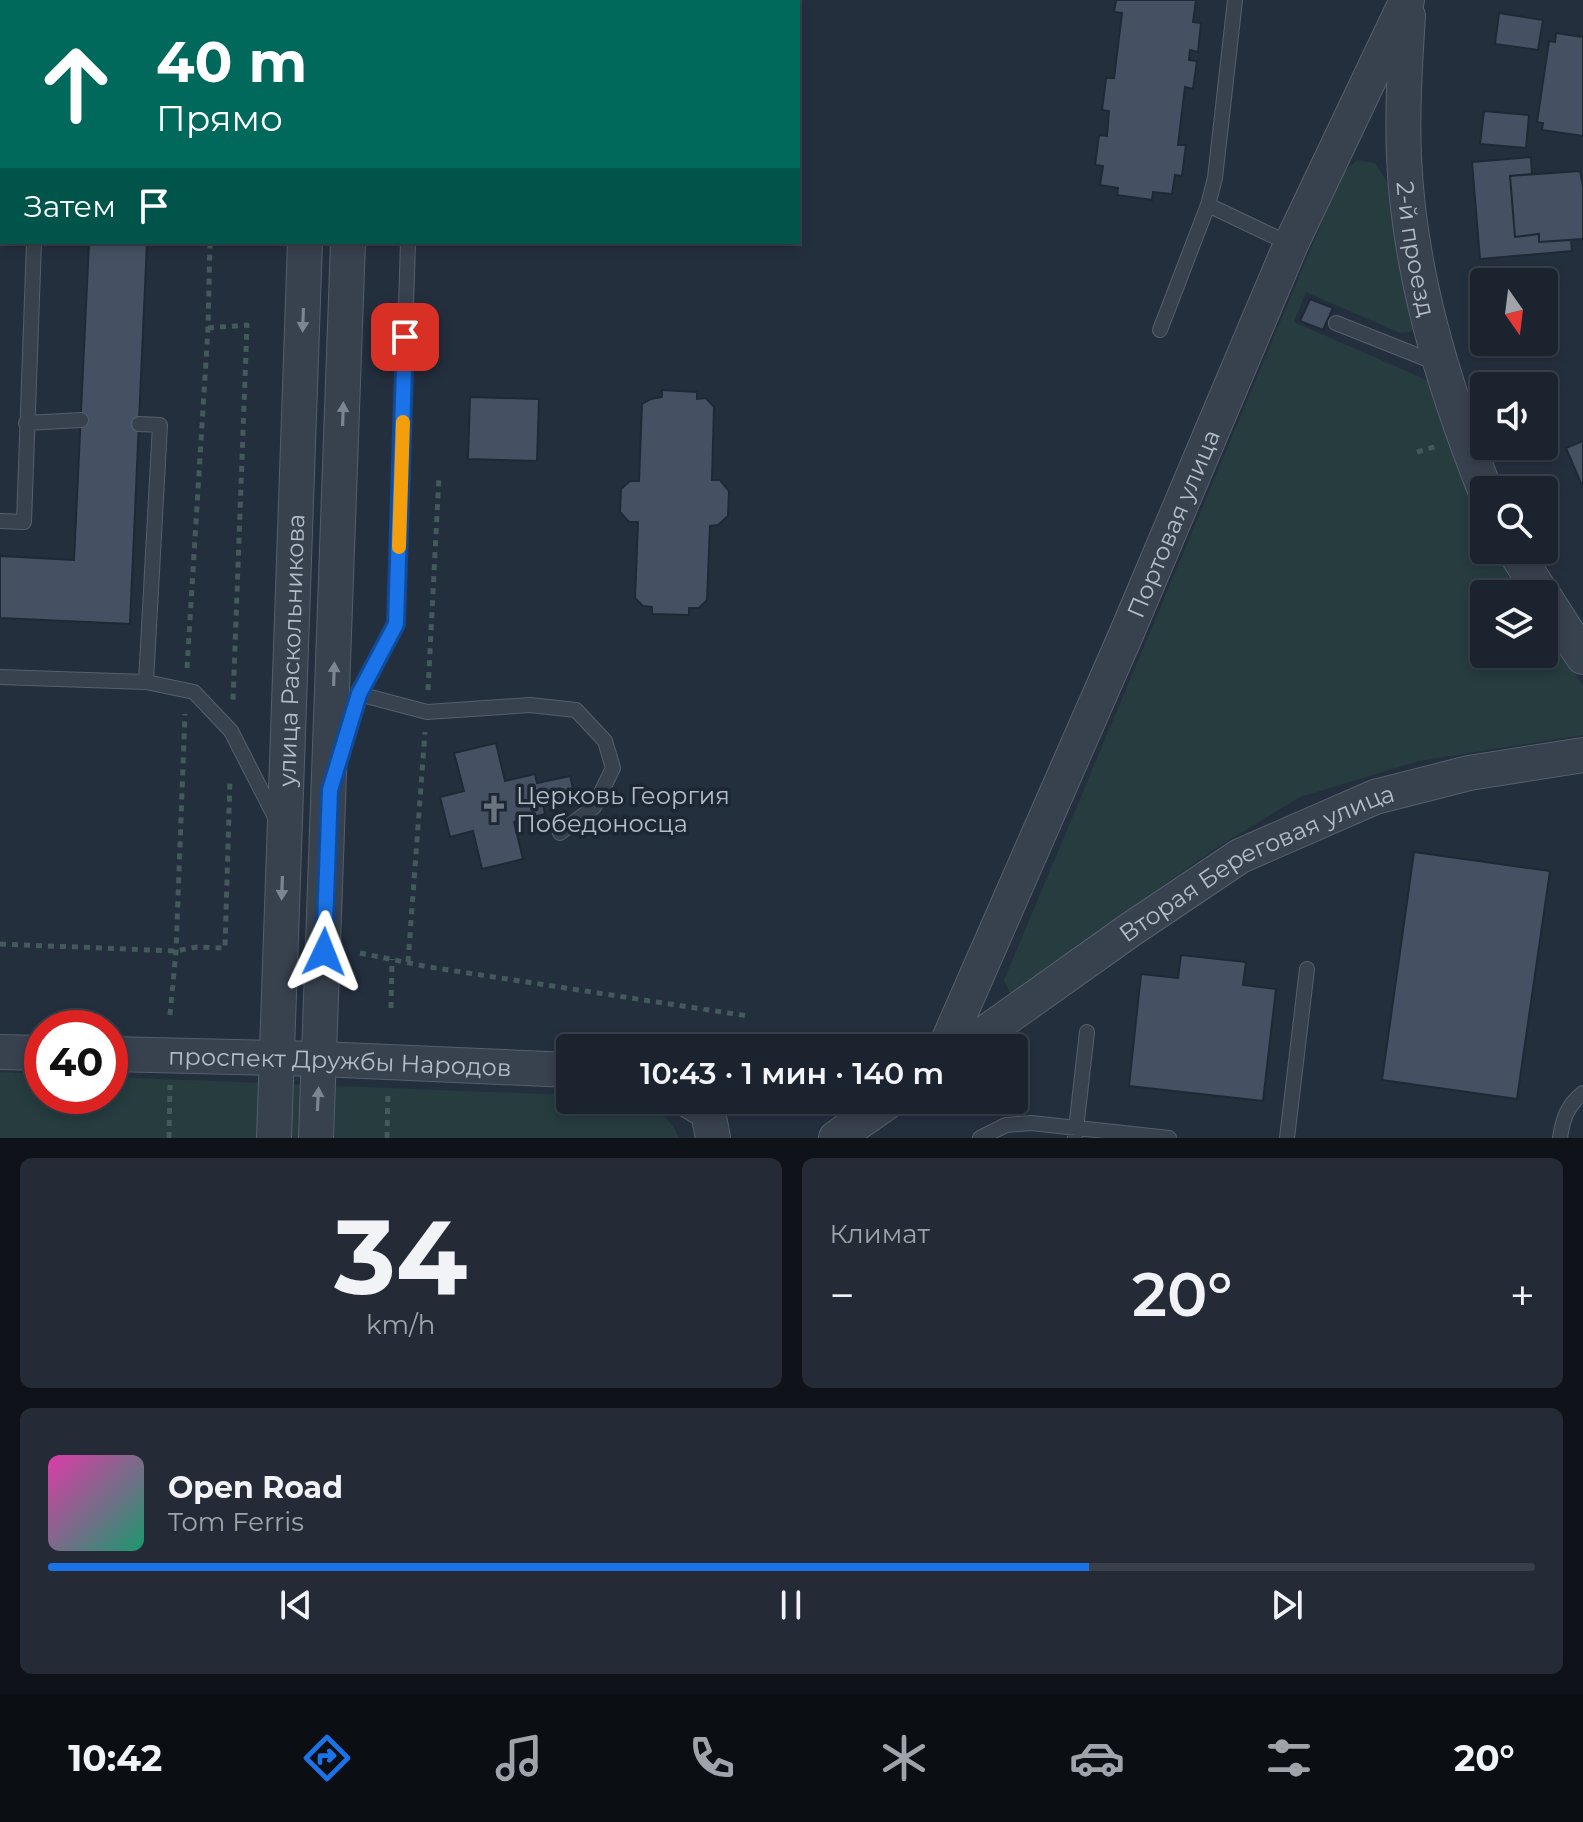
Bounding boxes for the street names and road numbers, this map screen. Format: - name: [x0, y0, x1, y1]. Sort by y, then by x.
- street label: 2-й проезд: [1391, 180, 1442, 320]
- street label: Портовая улица: [1120, 425, 1226, 622]
- street label: улица Раскольникова: [272, 513, 310, 788]
- street label: Вторая Береговая улица: [1113, 778, 1397, 948]
- street label: проспект Дружбы Народов: [168, 1041, 512, 1082]

